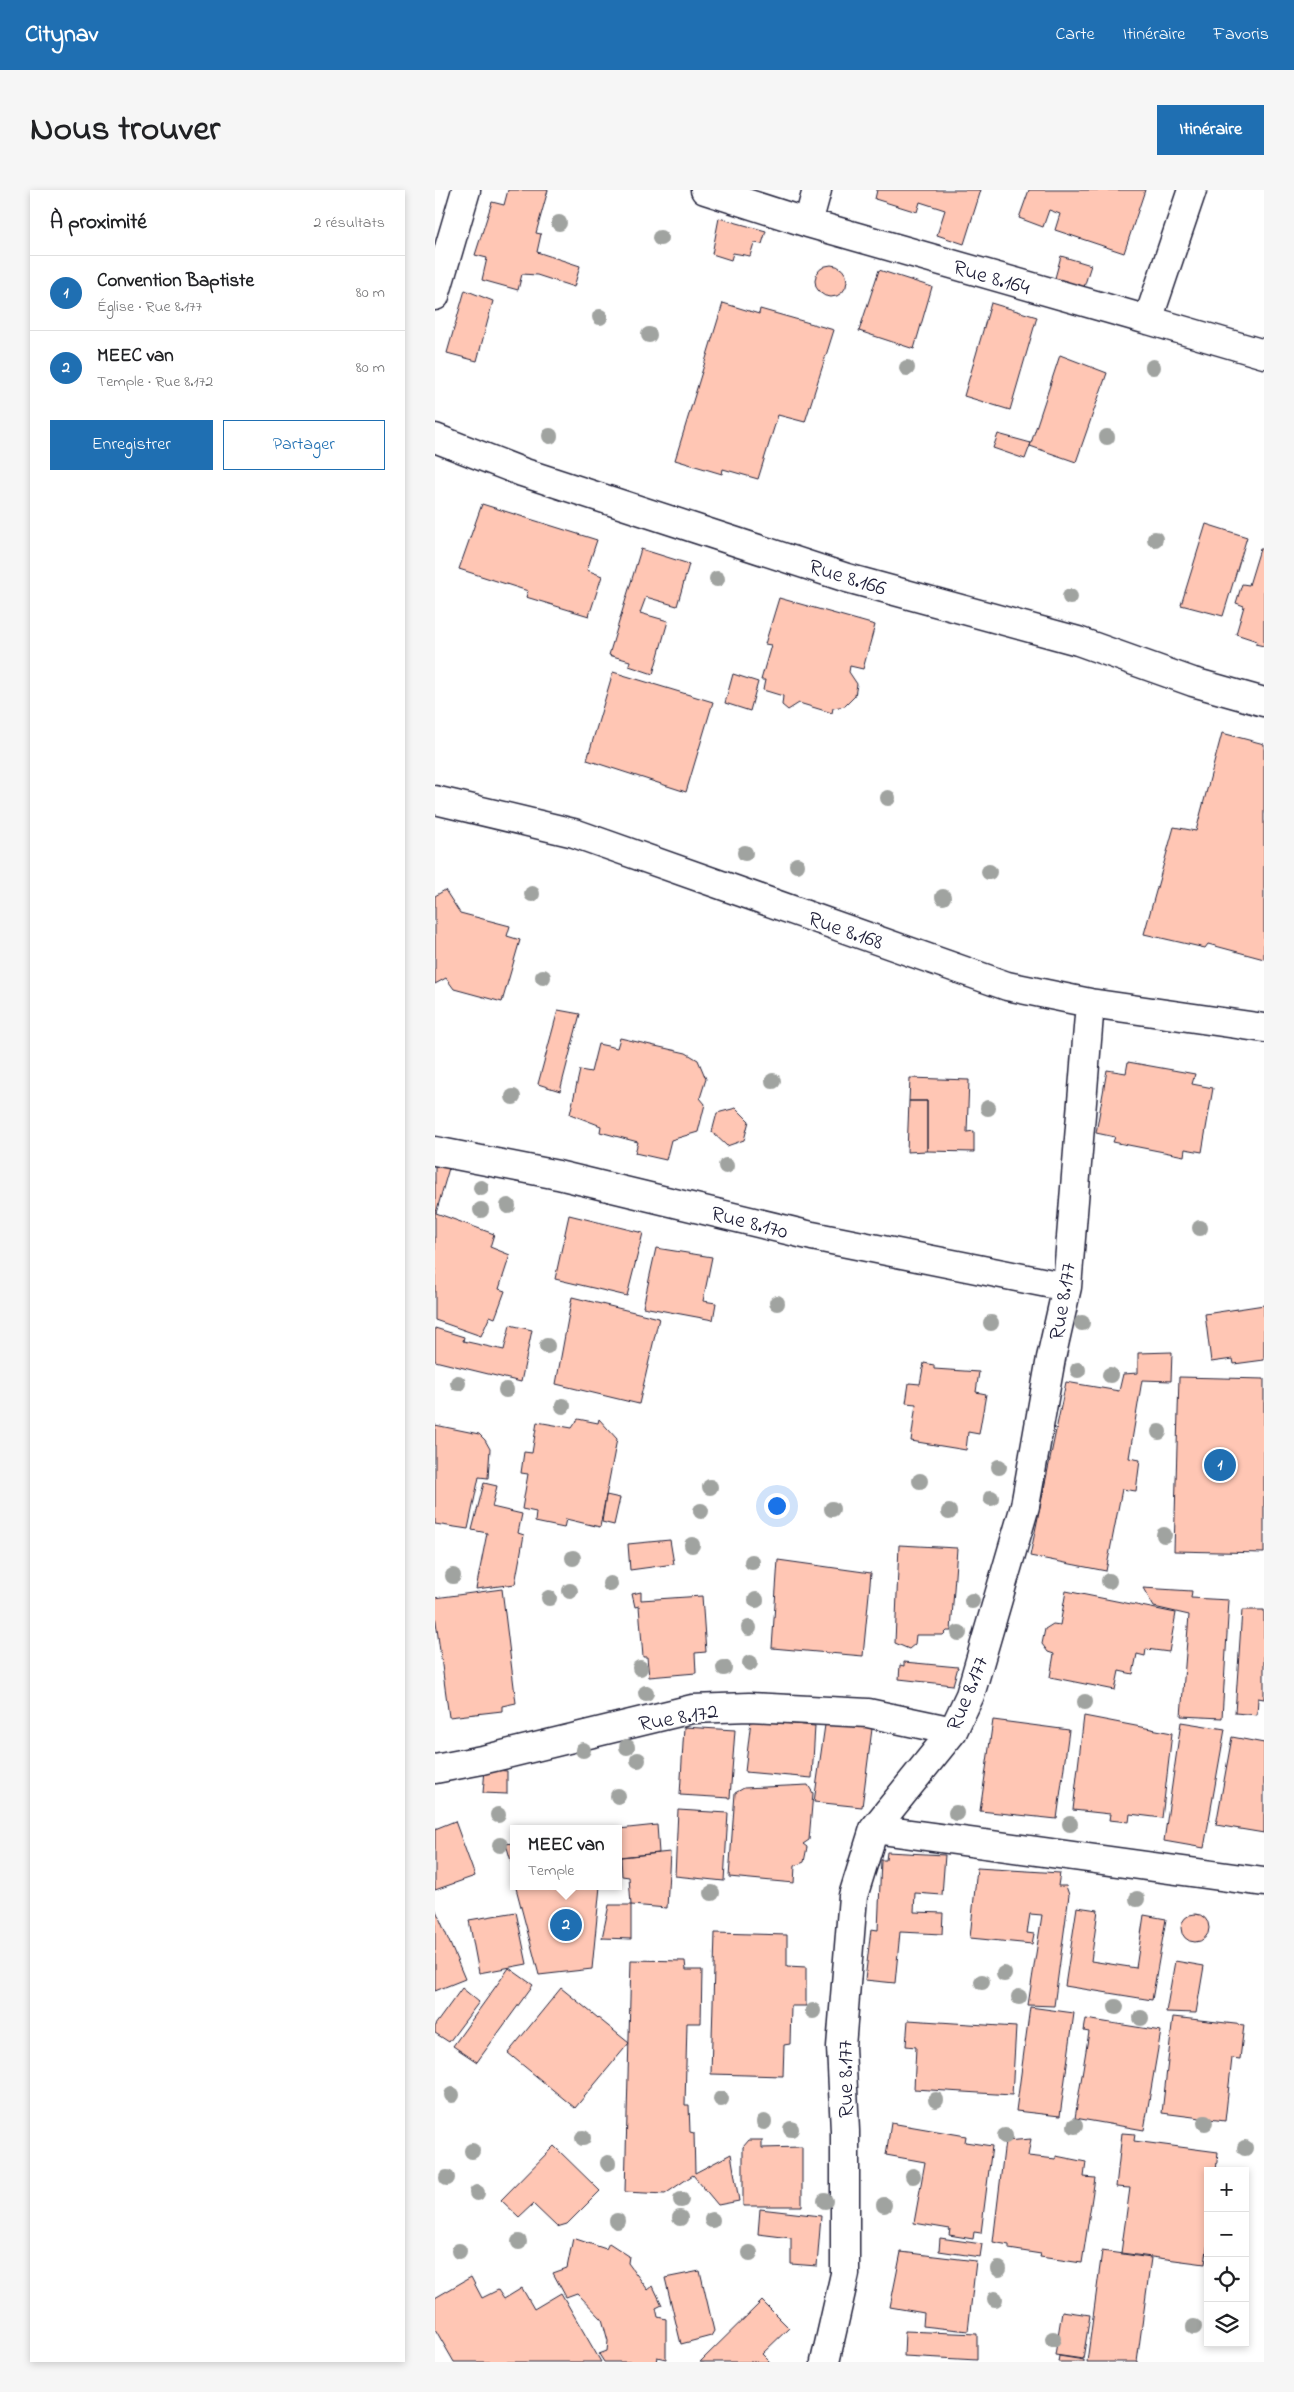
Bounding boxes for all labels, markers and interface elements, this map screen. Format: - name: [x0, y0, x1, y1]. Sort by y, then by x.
- text: Citynav: [25, 18, 98, 53]
- text: Carte: [1055, 22, 1095, 48]
- text: Itinéraire: [1123, 22, 1185, 48]
- text: Favoris: [1213, 22, 1269, 48]
- text: Nous trouver: [30, 105, 220, 156]
- button: Itinéraire: [1157, 105, 1264, 155]
- text: À proximité: [50, 208, 147, 238]
- text: 2 résultats: [313, 211, 385, 235]
- street label: Rue 8.164: [949, 253, 1033, 305]
- text: Convention Baptiste: [97, 268, 254, 295]
- text: 1: [63, 281, 69, 305]
- text: 80 m: [356, 281, 385, 305]
- text: Église · Rue 8.177: [97, 295, 202, 319]
- text: MEEC van: [97, 343, 174, 370]
- text: 2: [62, 356, 70, 380]
- text: 80 m: [356, 356, 385, 380]
- text: Temple · Rue 8.172: [97, 370, 213, 394]
- button: Enregistrer: [50, 420, 213, 470]
- button: Partager: [223, 420, 385, 470]
- street label: Rue 8.166: [805, 552, 890, 606]
- street label: Rue 8.168: [803, 904, 887, 960]
- street label: Rue 8.170: [707, 1199, 791, 1249]
- street label: Rue 8.177: [1042, 1260, 1086, 1342]
- pin: 1: [1204, 1446, 1236, 1484]
- your location: [764, 1493, 790, 1519]
- street label: Rue 8.177: [939, 1652, 998, 1736]
- street label: Rue 8.172: [636, 1696, 721, 1742]
- popup: [510, 1825, 622, 1890]
- text: MEEC van: [528, 1832, 604, 1859]
- text: Temple: [528, 1859, 574, 1883]
- pin: 2: [550, 1906, 582, 1944]
- street label: Rue 8.177: [830, 2040, 864, 2118]
- map controls: [1204, 2167, 1249, 2347]
- button: +: [1204, 2167, 1249, 2212]
- button: −: [1204, 2212, 1249, 2257]
- button: locate: [1204, 2257, 1249, 2302]
- button: layers: [1204, 2302, 1249, 2347]

